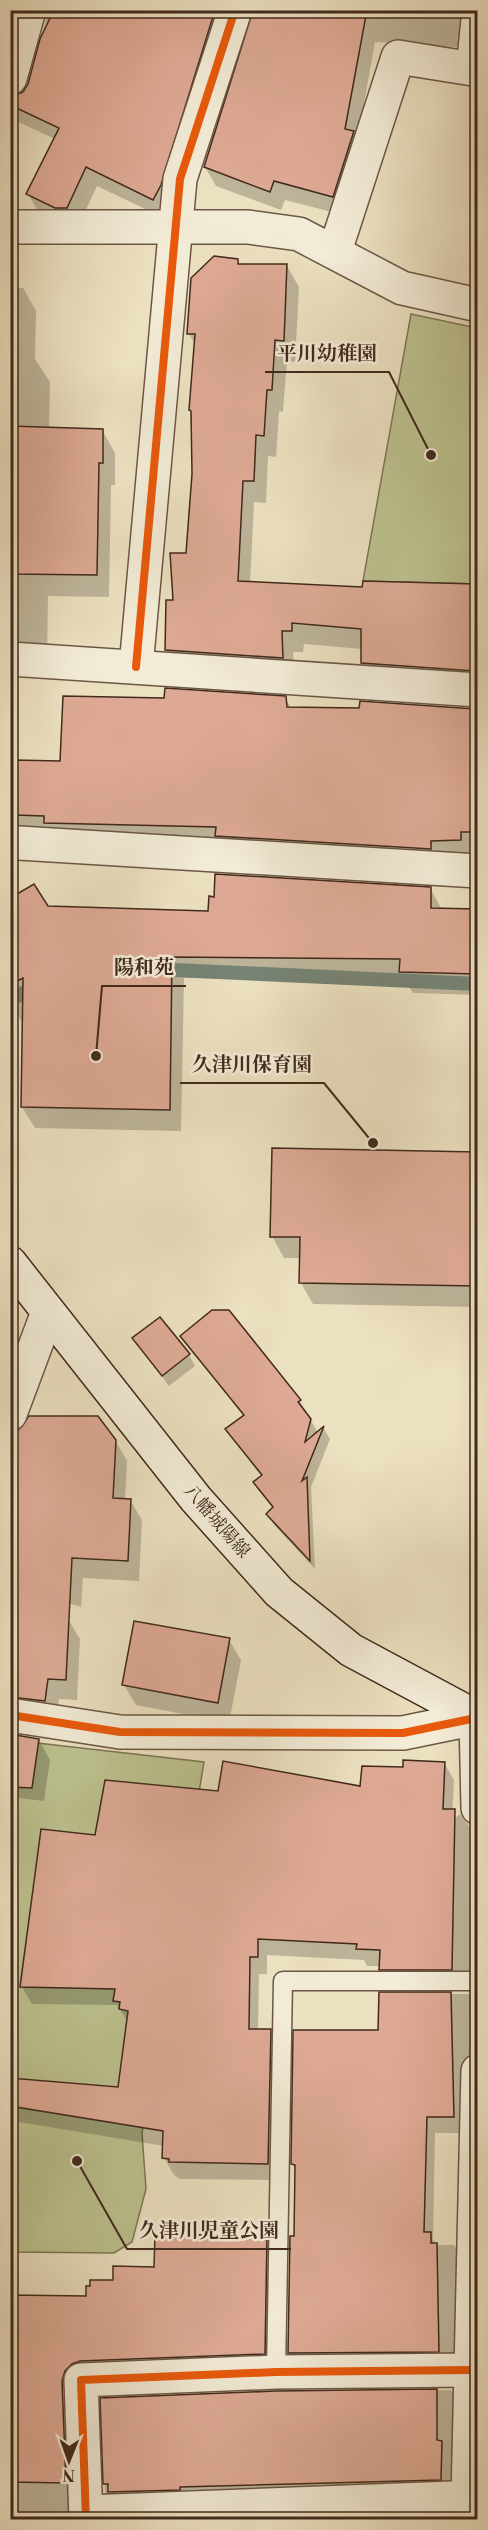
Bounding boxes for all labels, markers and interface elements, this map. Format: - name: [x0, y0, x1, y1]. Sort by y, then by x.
- callout: 平川幼稚園: [265, 334, 389, 372]
- text: 平川幼稚園: [277, 342, 377, 367]
- callout: 陽和苑: [102, 948, 186, 986]
- text: 陽和苑: [114, 956, 174, 981]
- callout: 久津川保育園: [180, 1045, 324, 1083]
- text: 久津川保育園: [192, 1053, 312, 1078]
- street label: 八幡城陽線: [178, 1480, 255, 1563]
- callout: 久津川児童公園: [127, 2211, 291, 2249]
- text: 久津川児童公園: [139, 2219, 279, 2244]
- north arrow: [39, 2431, 99, 2491]
- text: N: [62, 2465, 75, 2485]

